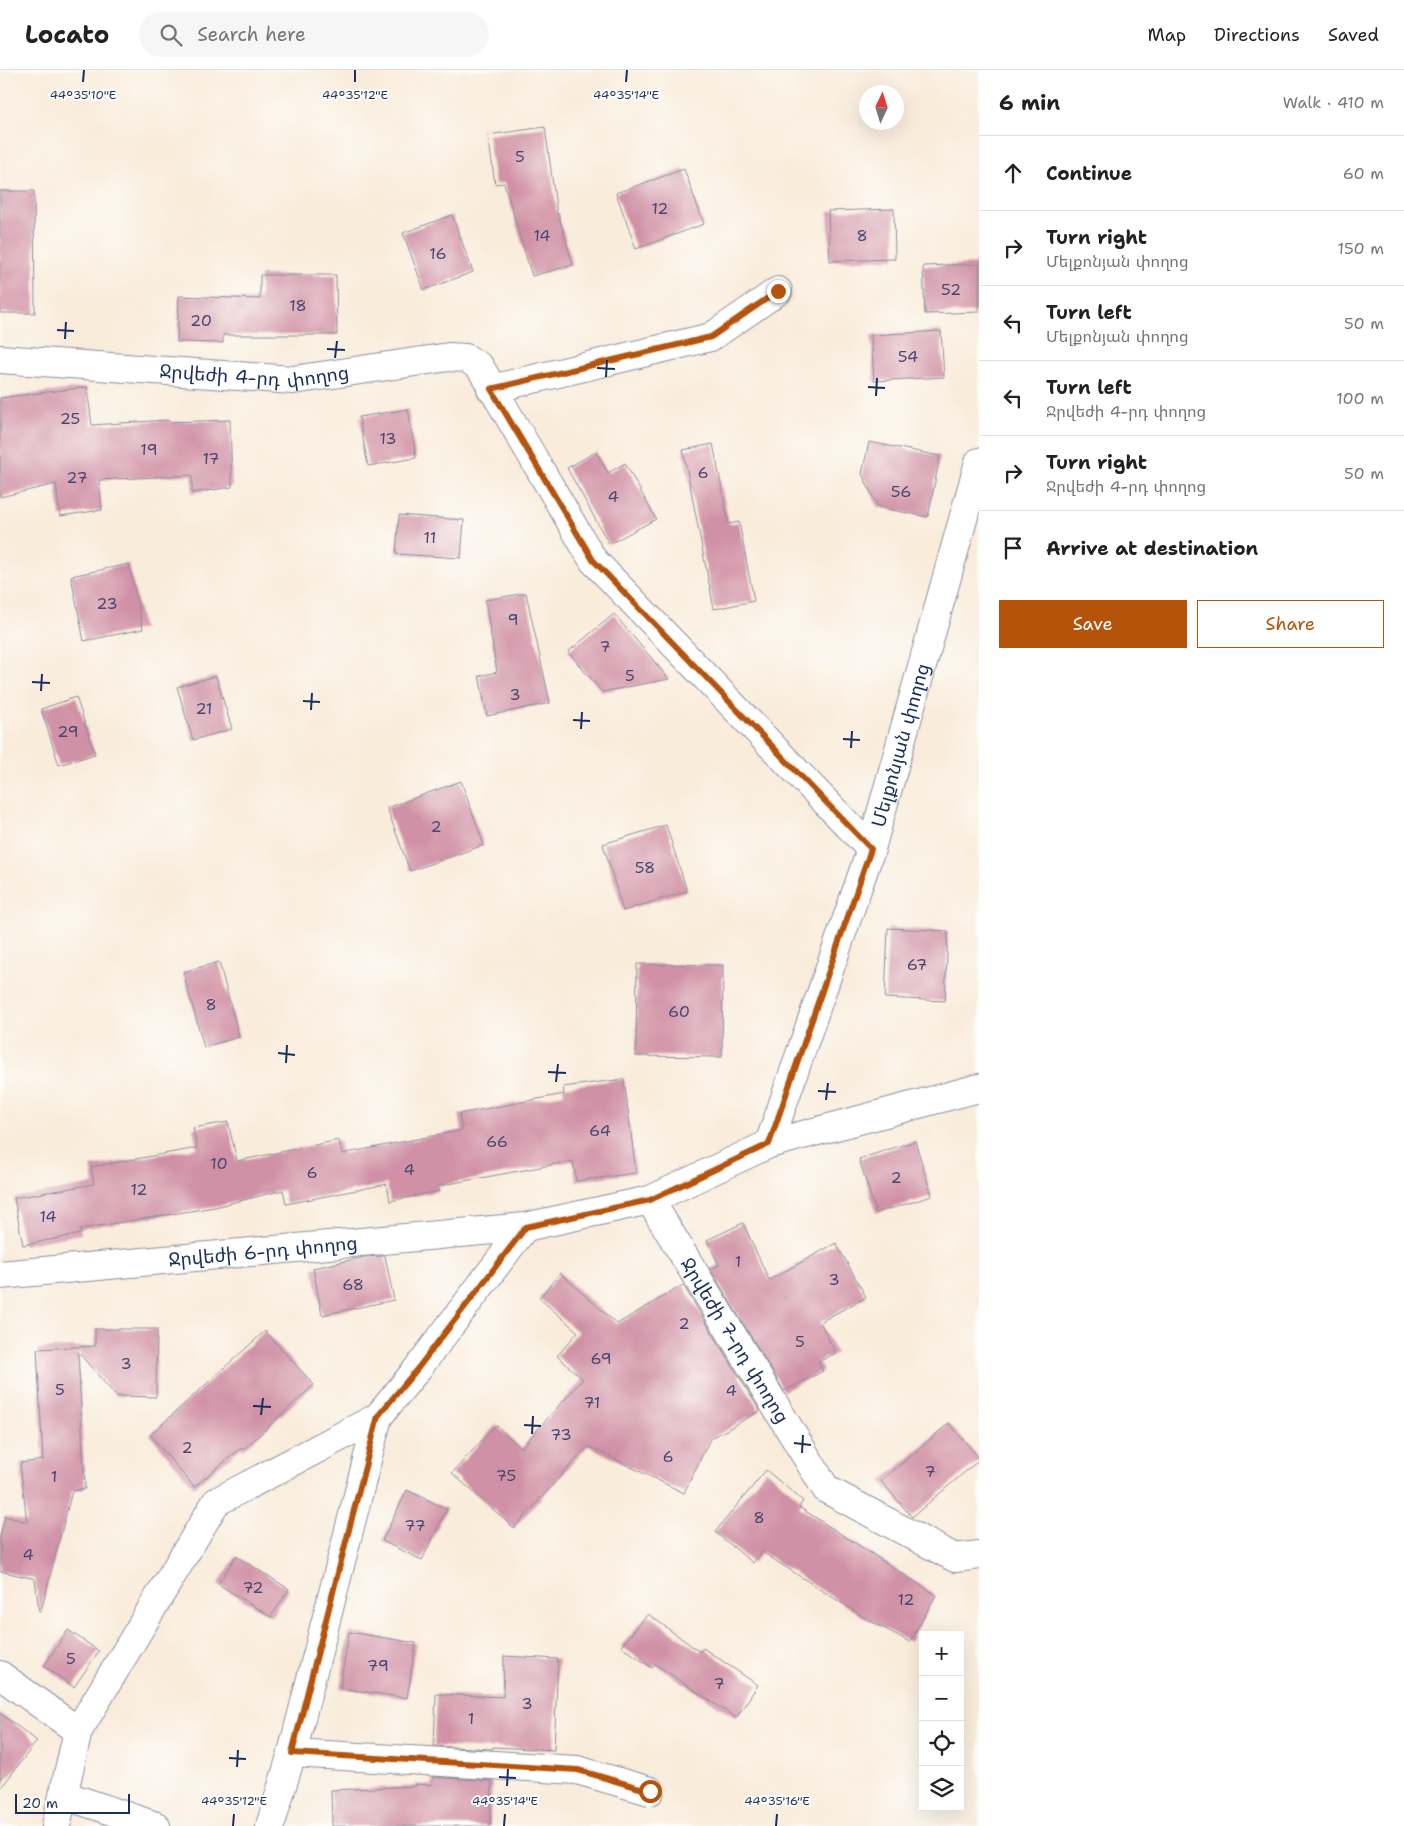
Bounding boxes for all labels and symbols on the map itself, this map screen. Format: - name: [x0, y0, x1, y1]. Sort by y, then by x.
- north arrow: [859, 85, 904, 130]
- text: 44°35'10"E: [50, 87, 116, 103]
- text: 44°35'12"E: [322, 87, 388, 103]
- text: 44°35'14"E: [593, 87, 659, 103]
- house number: 5: [515, 146, 525, 167]
- house number: 12: [651, 198, 669, 219]
- house number: 14: [533, 225, 551, 246]
- house number: 8: [856, 225, 868, 246]
- house number: 16: [429, 243, 447, 264]
- house number: 52: [941, 279, 961, 300]
- route end: [767, 280, 790, 303]
- house number: 18: [289, 295, 307, 316]
- house number: 20: [190, 310, 212, 331]
- house number: 54: [898, 346, 918, 367]
- street label: Ջրվեժի 4-րդ փողոց: [159, 358, 351, 394]
- house number: 25: [60, 408, 80, 429]
- house number: 13: [379, 428, 397, 449]
- house number: 19: [140, 439, 158, 460]
- house number: 17: [202, 448, 220, 469]
- house number: 6: [697, 462, 709, 483]
- house number: 27: [66, 467, 88, 488]
- house number: 56: [891, 481, 911, 502]
- house number: 4: [607, 486, 619, 507]
- house number: 11: [424, 527, 436, 548]
- house number: 23: [96, 593, 118, 614]
- house number: 9: [507, 609, 519, 630]
- house number: 7: [599, 636, 611, 657]
- street label: Մելքոնյան փողոց: [866, 660, 935, 830]
- house number: 5: [625, 665, 635, 686]
- house number: 3: [509, 684, 521, 705]
- house number: 21: [195, 698, 213, 719]
- house number: 29: [57, 721, 79, 742]
- house number: 2: [430, 816, 442, 837]
- house number: 58: [635, 857, 655, 878]
- house number: 67: [907, 954, 927, 975]
- house number: 8: [205, 994, 217, 1015]
- house number: 60: [668, 1001, 690, 1022]
- house number: 64: [589, 1120, 611, 1141]
- house number: 66: [486, 1131, 508, 1152]
- house number: 10: [210, 1153, 228, 1174]
- house number: 4: [403, 1159, 415, 1180]
- house number: 6: [306, 1162, 318, 1183]
- house number: 2: [890, 1167, 902, 1188]
- house number: 12: [130, 1179, 148, 1200]
- house number: 14: [39, 1206, 57, 1227]
- street label: Ջրվեժի 6-րդ փողոց: [167, 1230, 359, 1273]
- house number: 1: [735, 1251, 741, 1272]
- street label: Ջրվեժի 7-րդ փողոց: [675, 1253, 795, 1428]
- house number: 3: [828, 1269, 840, 1290]
- house number: 68: [342, 1274, 364, 1295]
- house number: 2: [678, 1313, 690, 1334]
- house number: 5: [795, 1331, 805, 1352]
- house number: 69: [590, 1348, 612, 1369]
- house number: 3: [120, 1353, 132, 1374]
- house number: 5: [55, 1379, 65, 1400]
- house number: 4: [725, 1380, 737, 1401]
- house number: 71: [583, 1392, 601, 1413]
- house number: 73: [550, 1424, 572, 1445]
- house number: 2: [181, 1437, 193, 1458]
- house number: 6: [662, 1446, 674, 1467]
- house number: 7: [924, 1461, 936, 1482]
- house number: 75: [496, 1465, 516, 1486]
- house number: 1: [51, 1466, 57, 1487]
- house number: 8: [753, 1507, 765, 1528]
- house number: 77: [404, 1515, 426, 1536]
- house number: 4: [22, 1544, 34, 1565]
- house number: 72: [242, 1577, 264, 1598]
- house number: 12: [897, 1589, 915, 1610]
- house number: 5: [66, 1648, 76, 1669]
- house number: 79: [367, 1655, 389, 1676]
- house number: 7: [713, 1673, 725, 1694]
- house number: 3: [521, 1693, 533, 1714]
- house number: 1: [468, 1708, 474, 1729]
- route start: [639, 1780, 662, 1803]
- scale bar: [15, 1791, 130, 1814]
- text: 44°35'12"E: [201, 1793, 267, 1809]
- text: 44°35'14"E: [472, 1793, 538, 1809]
- text: 44°35'16"E: [744, 1793, 810, 1809]

